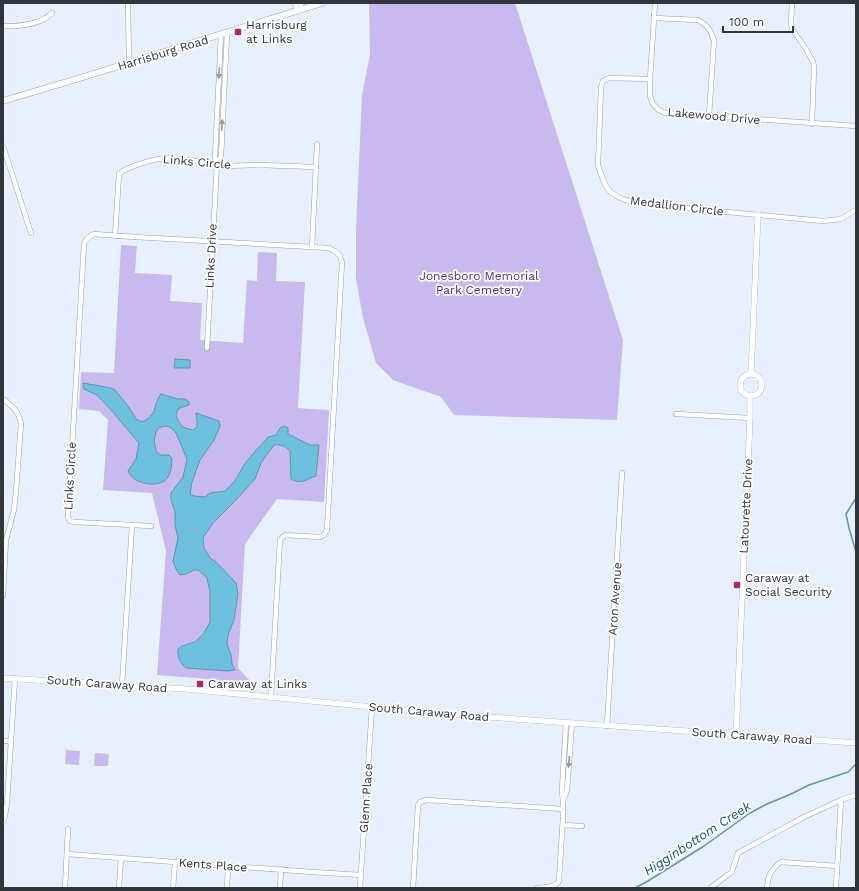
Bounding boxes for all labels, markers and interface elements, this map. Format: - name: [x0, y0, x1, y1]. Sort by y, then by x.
- scale bar: [723, 8, 793, 34]
- text: 100 m: [729, 15, 764, 29]
- place label: Harrisburg at Links: [246, 18, 307, 46]
- marker: Harrisburg at Links: [233, 27, 243, 37]
- street label: Harrisburg Road: [116, 33, 210, 73]
- one-way arrow: [216, 67, 223, 79]
- street label: Lakewood Drive: [667, 105, 761, 127]
- one-way arrow: [219, 119, 226, 131]
- street label: Links Circle: [162, 152, 232, 172]
- street label: Medallion Circle: [629, 193, 725, 219]
- street label: Links Drive: [202, 223, 220, 289]
- park label: Jonesboro Memorial Park Cemetery: [419, 269, 539, 297]
- street label: Links Circle: [61, 441, 79, 510]
- street label: Latourette Drive: [737, 458, 755, 554]
- street label: Aron Avenue: [605, 562, 625, 636]
- place label: Caraway at Social Security: [745, 571, 833, 599]
- marker: Caraway at Social Security: [732, 580, 742, 590]
- street label: South Caraway Road: [46, 673, 168, 695]
- place label: Caraway at Links: [208, 677, 307, 691]
- marker: Caraway at Links: [195, 679, 205, 689]
- street label: South Caraway Road: [368, 700, 490, 724]
- street label: South Caraway Road: [691, 725, 813, 747]
- one-way arrow: [566, 756, 573, 768]
- street label: Glenn Place: [357, 763, 375, 833]
- water label: Higginbottom Creek: [641, 798, 754, 879]
- street label: Kents Place: [178, 856, 248, 874]

